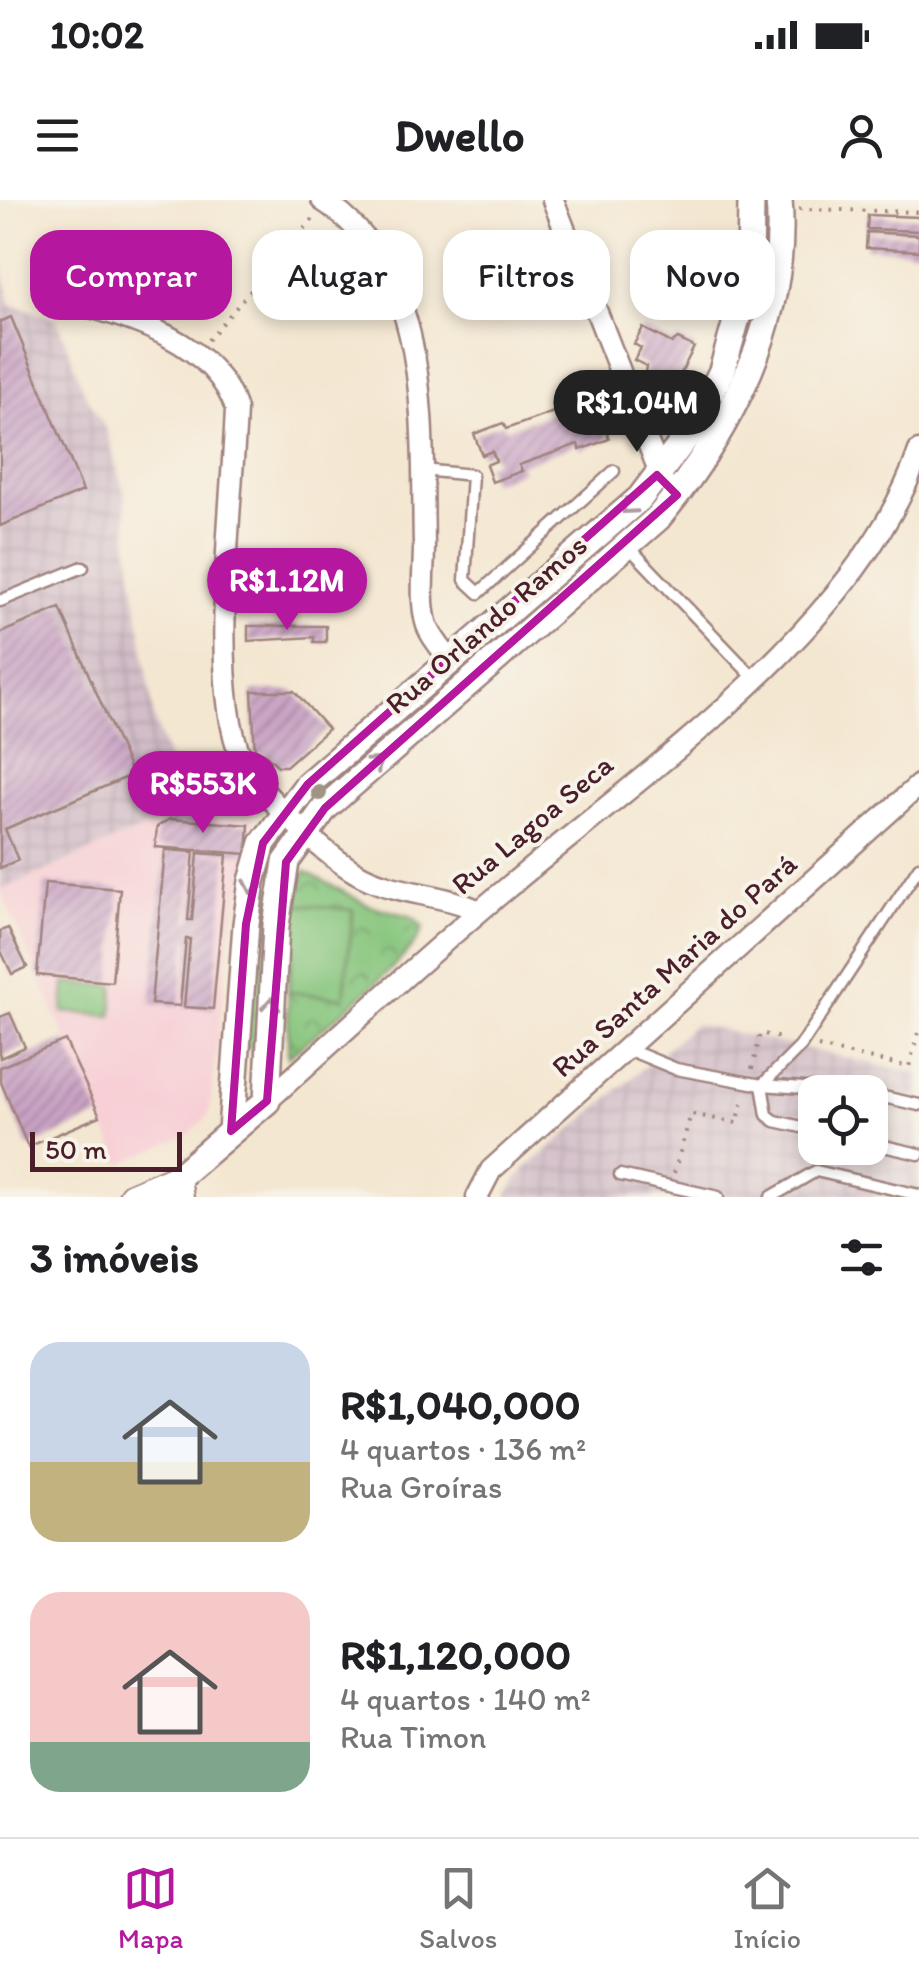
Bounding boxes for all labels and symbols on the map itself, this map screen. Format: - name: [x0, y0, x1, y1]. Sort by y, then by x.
- pin: R$1.04M: [545, 370, 729, 455]
- one-way arrow: [621, 497, 640, 515]
- street label: Rua Orlando Ramos: [377, 526, 595, 722]
- pin: R$1.12M: [195, 548, 379, 633]
- street label: Rua Lagoa Seca: [444, 745, 621, 902]
- pin: R$553K: [122, 751, 284, 836]
- one-way arrow: [364, 756, 382, 774]
- street label: Rua Santa Maria do Pará: [544, 845, 805, 1085]
- one-way arrow: [242, 879, 263, 895]
- one-way arrow: [260, 996, 281, 1012]
- scale bar: [30, 1127, 182, 1171]

